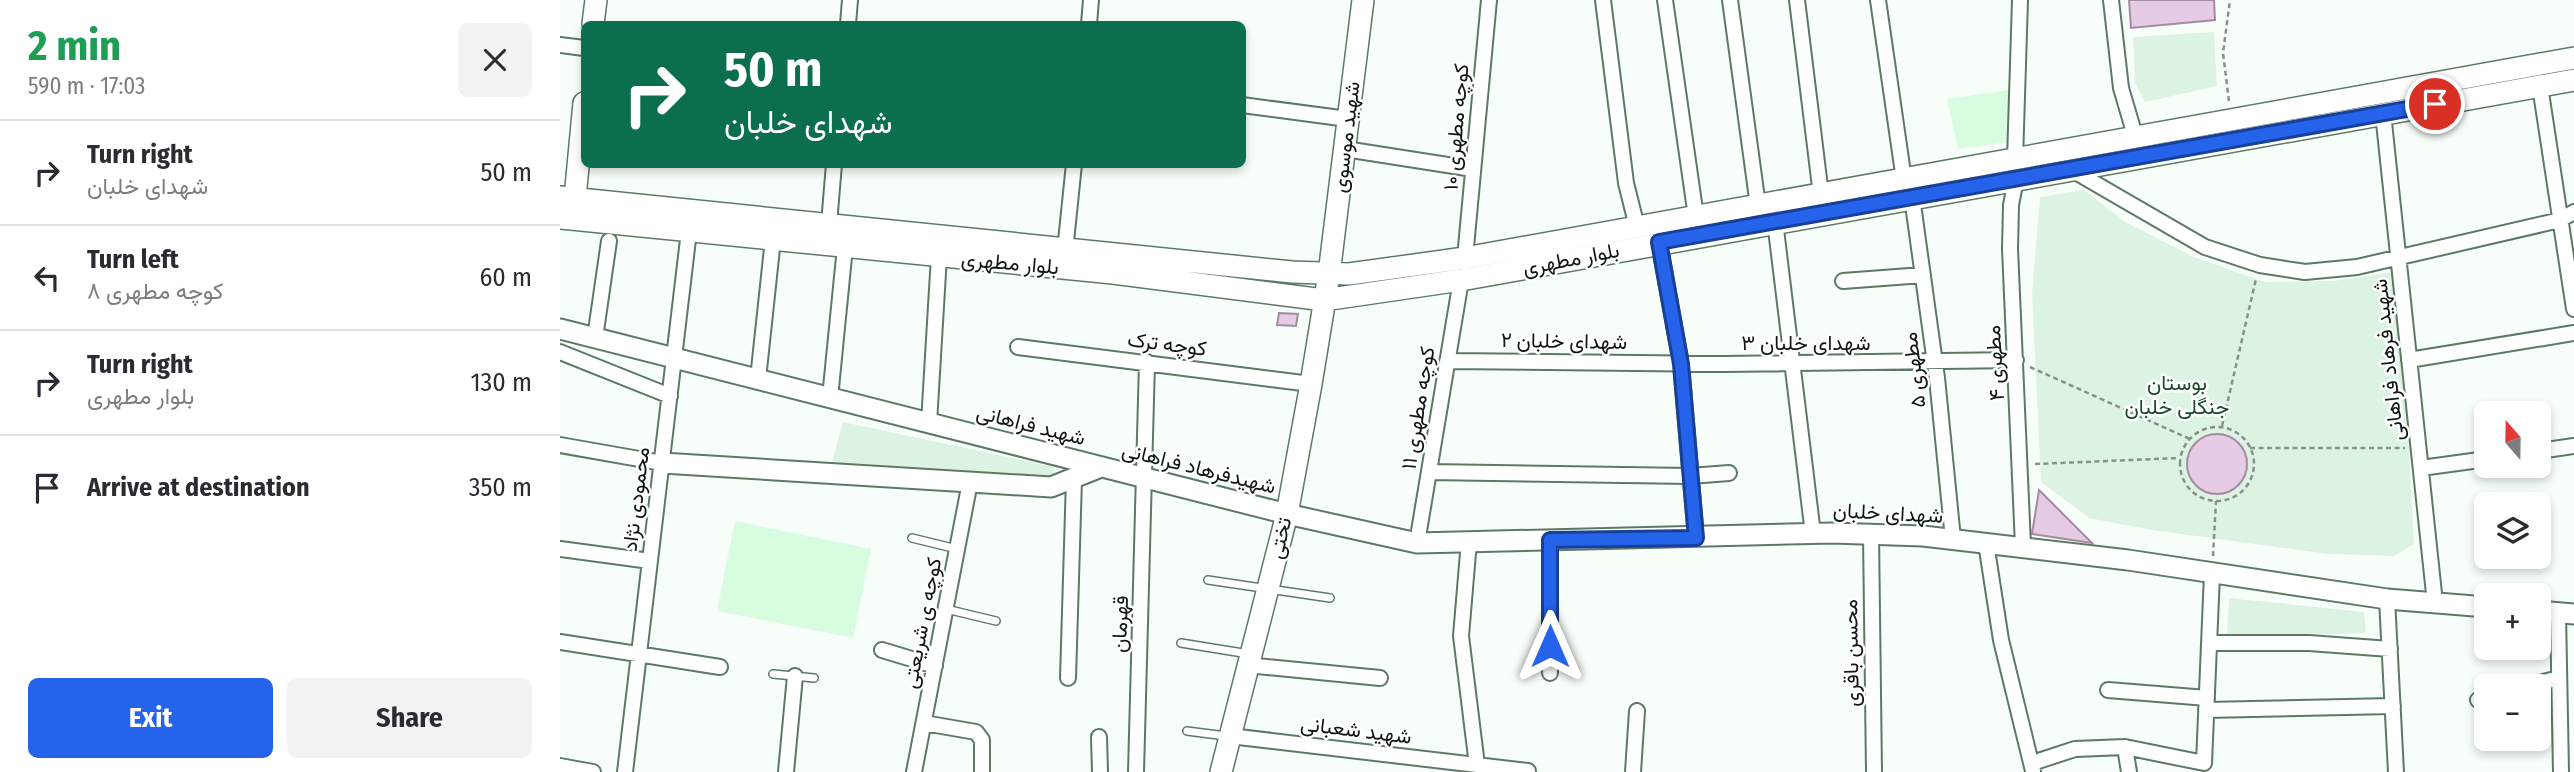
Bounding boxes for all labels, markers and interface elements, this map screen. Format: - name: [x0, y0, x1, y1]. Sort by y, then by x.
- text: 2 min: [28, 21, 121, 71]
- button: close: [458, 23, 532, 97]
- text: 50 m: [724, 40, 822, 99]
- icon: right: [609, 49, 700, 140]
- street label: کوچه مطهری ۱۰: [1438, 63, 1475, 192]
- text: 590 m · 17:03: [28, 72, 145, 100]
- pin: [2405, 74, 2465, 134]
- street label: شهید موسوی: [1326, 80, 1366, 194]
- icon: arrive: [2416, 85, 2454, 123]
- text: شهدای خلبان: [724, 103, 892, 141]
- text: Turn right: [87, 139, 193, 170]
- icon: right: [28, 154, 66, 192]
- text: 50 m: [480, 157, 532, 188]
- text: شهدای خلبان: [87, 172, 208, 200]
- street label: بلوار مطهری: [1520, 237, 1622, 281]
- text: Turn left: [87, 244, 179, 275]
- street label: بلوار مطهری: [960, 246, 1060, 280]
- icon: left: [28, 259, 66, 297]
- text: 60 m: [479, 262, 532, 293]
- text: کوچه مطهری ۸: [87, 277, 223, 305]
- street label: شهید فرهاد فراهانی: [2367, 278, 2409, 442]
- street label: مطهری ۴: [1980, 325, 2010, 401]
- street label: کوچه ترک: [1126, 326, 1208, 363]
- street label: شهدای خلبان ۲: [1501, 327, 1627, 355]
- street label: شهدای خلبان ۳: [1741, 330, 1871, 356]
- street label: مطهری ۵: [1896, 331, 1932, 409]
- street label: کوچه مطهری ۱۱: [1395, 345, 1442, 472]
- text: Turn right: [87, 349, 193, 380]
- icon: right: [28, 364, 66, 402]
- text: 130 m: [470, 367, 532, 398]
- park label: بوستان جنگلی خلبان: [2125, 370, 2229, 420]
- text: بلوار مطهری: [87, 382, 194, 410]
- street label: شهید فراهانی: [974, 399, 1088, 451]
- north arrow: [2474, 401, 2552, 478]
- map controls: [2474, 401, 2551, 751]
- street label: شهیدفرهاد فراهانی: [1119, 436, 1279, 500]
- street label: محمودی نژاد: [617, 445, 655, 553]
- icon: arrive: [28, 469, 66, 507]
- text: Arrive at destination: [87, 472, 310, 503]
- text: 350 m: [469, 472, 532, 503]
- button: layers: [2474, 492, 2551, 569]
- street label: شهدای خلبان: [1832, 497, 1944, 529]
- street label: تختی: [1263, 515, 1297, 561]
- street label: کوچه ی شریعتی: [897, 555, 948, 691]
- button: +: [2474, 583, 2551, 660]
- street label: قهرمان: [1106, 595, 1134, 653]
- street label: محسن باقری: [1837, 599, 1865, 707]
- position arrow: [1513, 609, 1587, 683]
- button: −: [2474, 674, 2551, 751]
- button: Exit: [28, 678, 273, 758]
- button: Share: [287, 678, 532, 758]
- street label: شهید شعبانی: [1299, 710, 1413, 750]

